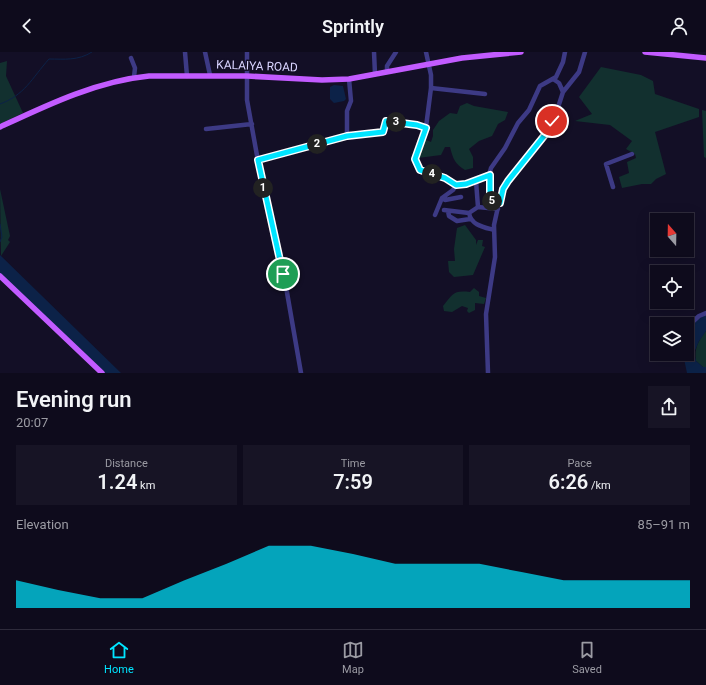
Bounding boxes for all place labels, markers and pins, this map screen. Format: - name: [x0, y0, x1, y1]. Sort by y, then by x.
- pin: [535, 104, 569, 138]
- pin: 3: [386, 112, 406, 132]
- pin: 2: [307, 134, 327, 154]
- pin: 4: [422, 164, 442, 184]
- pin: 1: [253, 178, 273, 198]
- pin: 5: [482, 191, 502, 211]
- pin: [266, 257, 300, 291]

